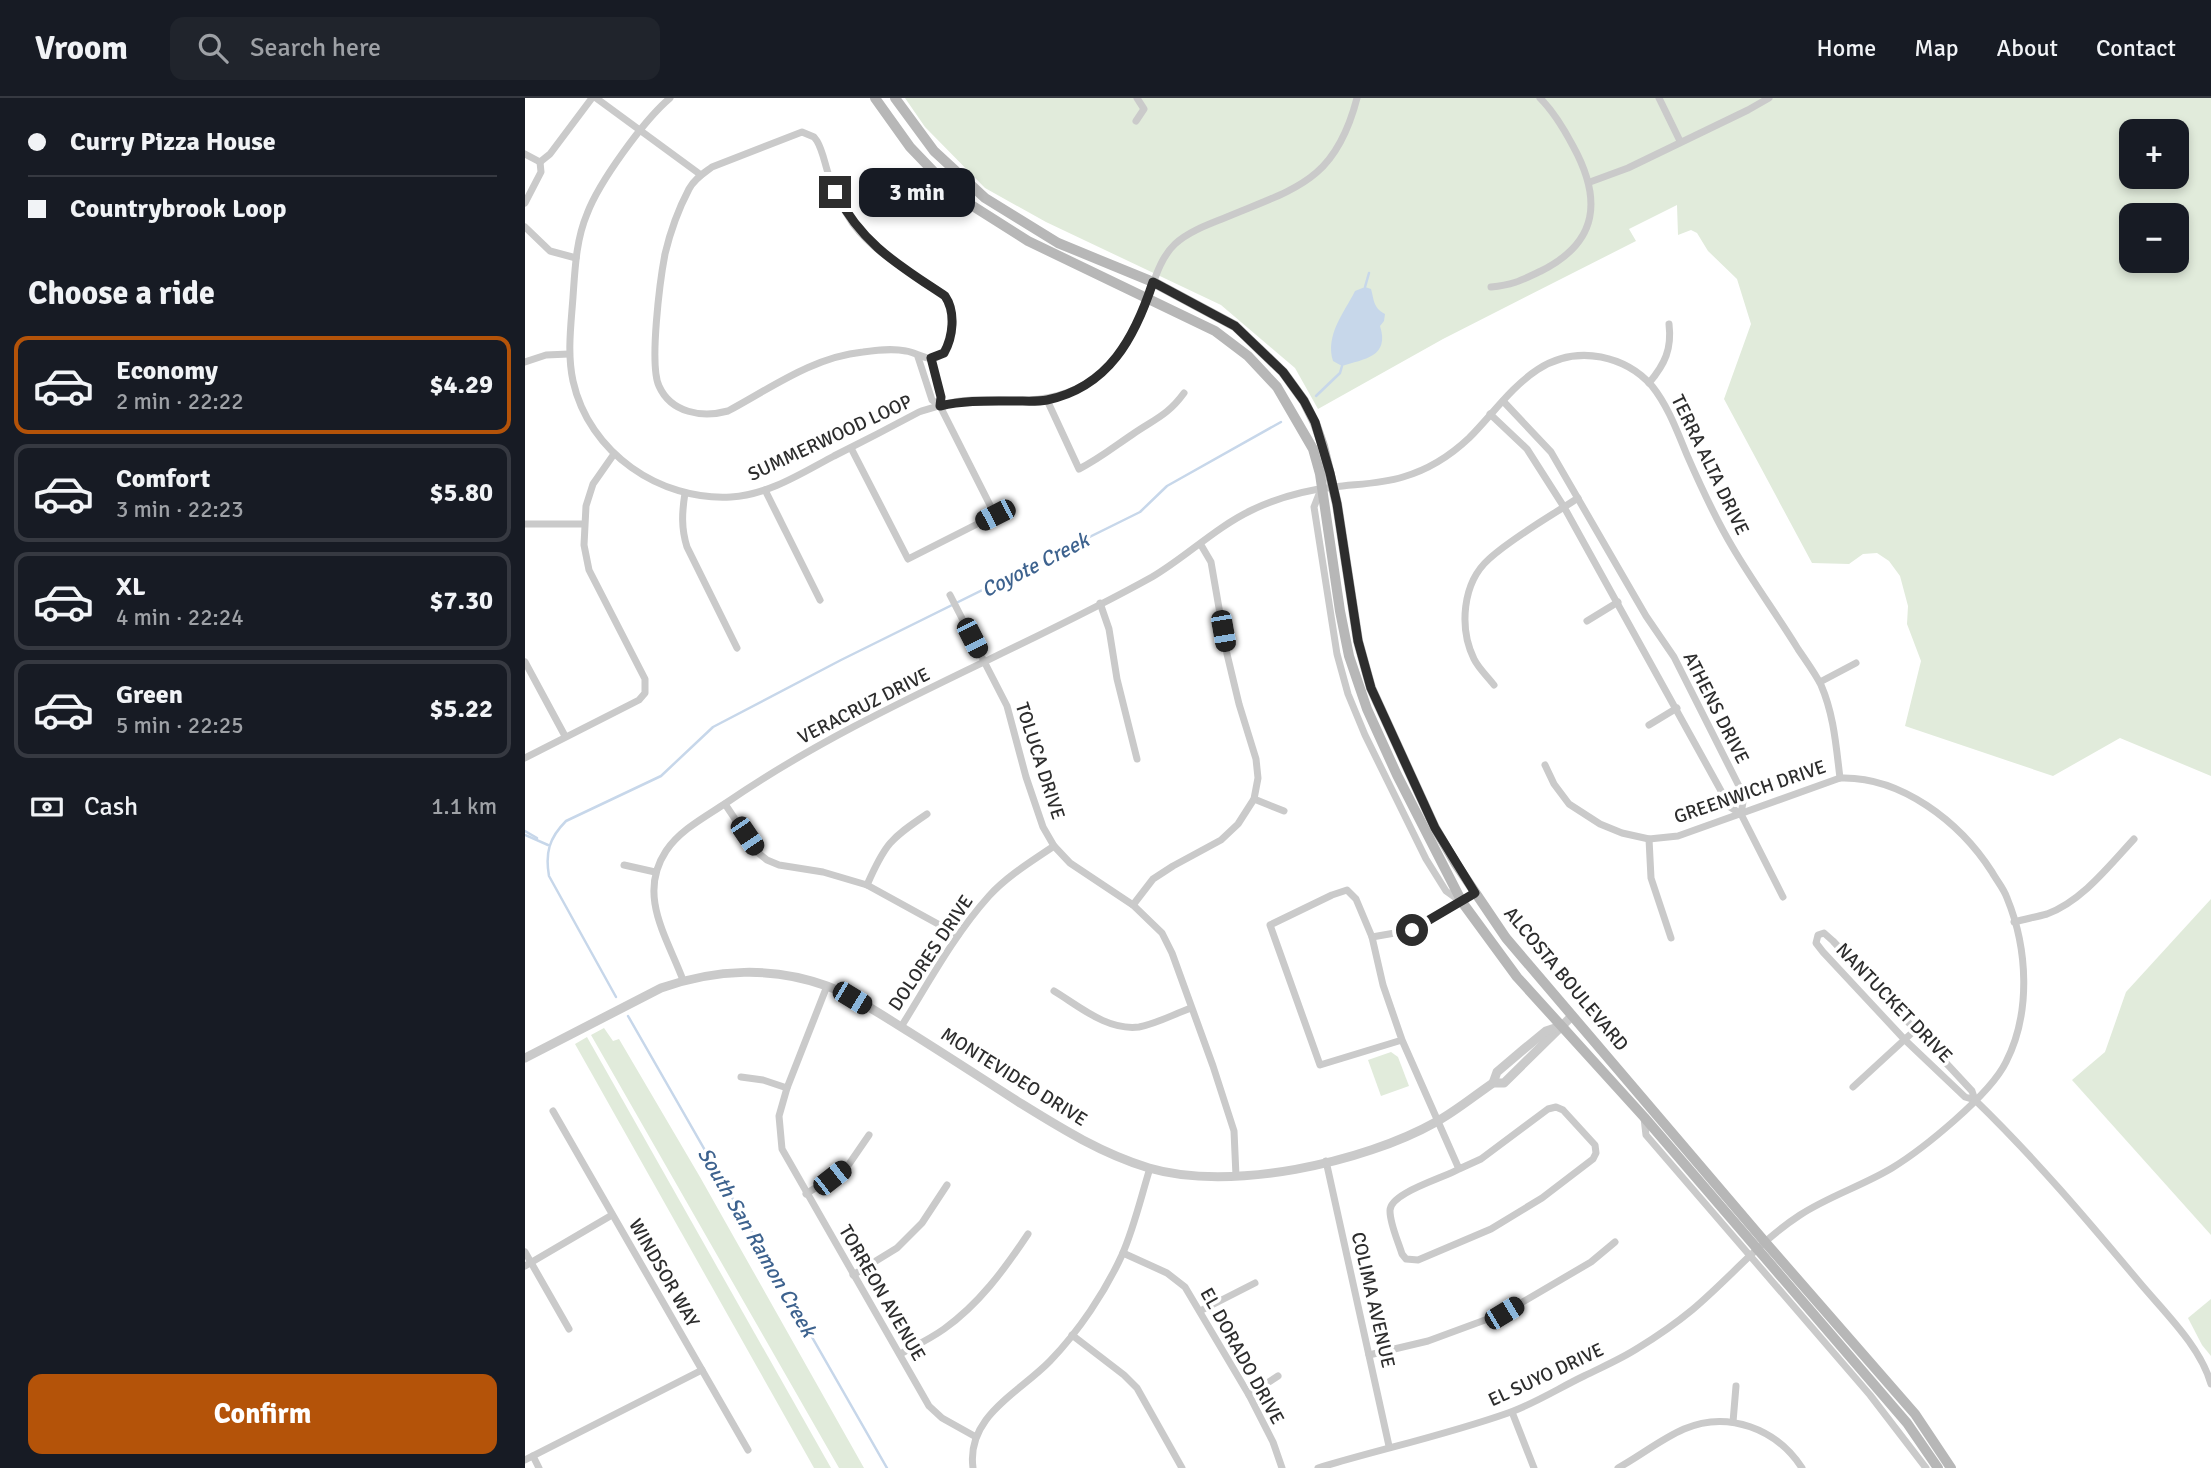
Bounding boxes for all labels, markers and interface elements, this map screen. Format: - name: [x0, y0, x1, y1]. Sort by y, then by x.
- search box: [170, 17, 660, 80]
- text: Vroom: [35, 28, 128, 69]
- icon: search: [194, 29, 232, 67]
- text: Search here: [250, 32, 381, 64]
- text: Home: [1816, 33, 1876, 63]
- text: Map: [1914, 33, 1959, 63]
- text: About: [1997, 33, 2058, 63]
- text: Contact: [2096, 33, 2176, 63]
- map controls: [2119, 119, 2189, 273]
- button: +: [2119, 119, 2189, 189]
- text: Curry Pizza House: [70, 126, 276, 158]
- callout: 3 min: [859, 168, 975, 217]
- route end: [819, 176, 851, 208]
- text: 3 min: [889, 178, 945, 207]
- text: Countrybrook Loop: [70, 193, 286, 225]
- button: −: [2119, 203, 2189, 273]
- text: Choose a ride: [28, 274, 215, 313]
- icon: car: [32, 354, 95, 417]
- text: Economy: [116, 355, 218, 387]
- text: $4.29: [429, 369, 493, 401]
- text: 2 min · 22:22: [116, 387, 244, 416]
- street label: SUMMERWOOD LOOP: [744, 389, 916, 487]
- street label: TERRA ALTA DRIVE: [1666, 391, 1754, 539]
- icon: car: [32, 462, 95, 525]
- text: Comfort: [116, 463, 210, 495]
- text: $5.80: [429, 477, 493, 509]
- text: 3 min · 22:23: [116, 495, 244, 524]
- car: [972, 496, 1019, 534]
- water label: Coyote Creek: [977, 526, 1095, 603]
- icon: car: [32, 570, 95, 633]
- text: XL: [116, 571, 146, 603]
- text: $7.30: [429, 585, 493, 617]
- text: 4 min · 22:24: [116, 603, 244, 632]
- car: [1210, 608, 1237, 654]
- car: [954, 615, 991, 661]
- street label: ATHENS DRIVE: [1678, 648, 1754, 768]
- street label: VERACRUZ DRIVE: [794, 662, 934, 750]
- icon: car: [32, 678, 95, 741]
- text: Green: [116, 679, 183, 711]
- text: $5.22: [429, 693, 493, 725]
- street label: TOLUCA DRIVE: [1010, 700, 1070, 822]
- text: 5 min · 22:25: [116, 711, 244, 740]
- street label: GREENWICH DRIVE: [1671, 755, 1829, 829]
- icon: cash: [28, 788, 66, 826]
- text: Cash: [84, 791, 138, 823]
- text: 1.1 km: [431, 792, 497, 821]
- car: [727, 813, 768, 859]
- street label: DOLORES DRIVE: [883, 890, 979, 1016]
- street label: ALCOSTA BOULEVARD: [1499, 902, 1633, 1056]
- route start: [1396, 914, 1428, 946]
- street label: NANTUCKET DRIVE: [1831, 938, 1957, 1068]
- car: [829, 978, 876, 1018]
- street label: MONTEVIDEO DRIVE: [936, 1022, 1092, 1132]
- water label: South San Ramon Creek: [692, 1143, 823, 1343]
- car: [809, 1157, 856, 1199]
- street label: WINDSOR WAY: [623, 1214, 705, 1332]
- street label: TORREON AVENUE: [833, 1221, 931, 1365]
- street label: COLIMA AVENUE: [1346, 1230, 1400, 1370]
- street label: EL DORADO DRIVE: [1195, 1284, 1289, 1428]
- car: [1481, 1293, 1528, 1333]
- street label: EL SUYO DRIVE: [1484, 1338, 1608, 1412]
- button: Confirm: [28, 1374, 497, 1454]

